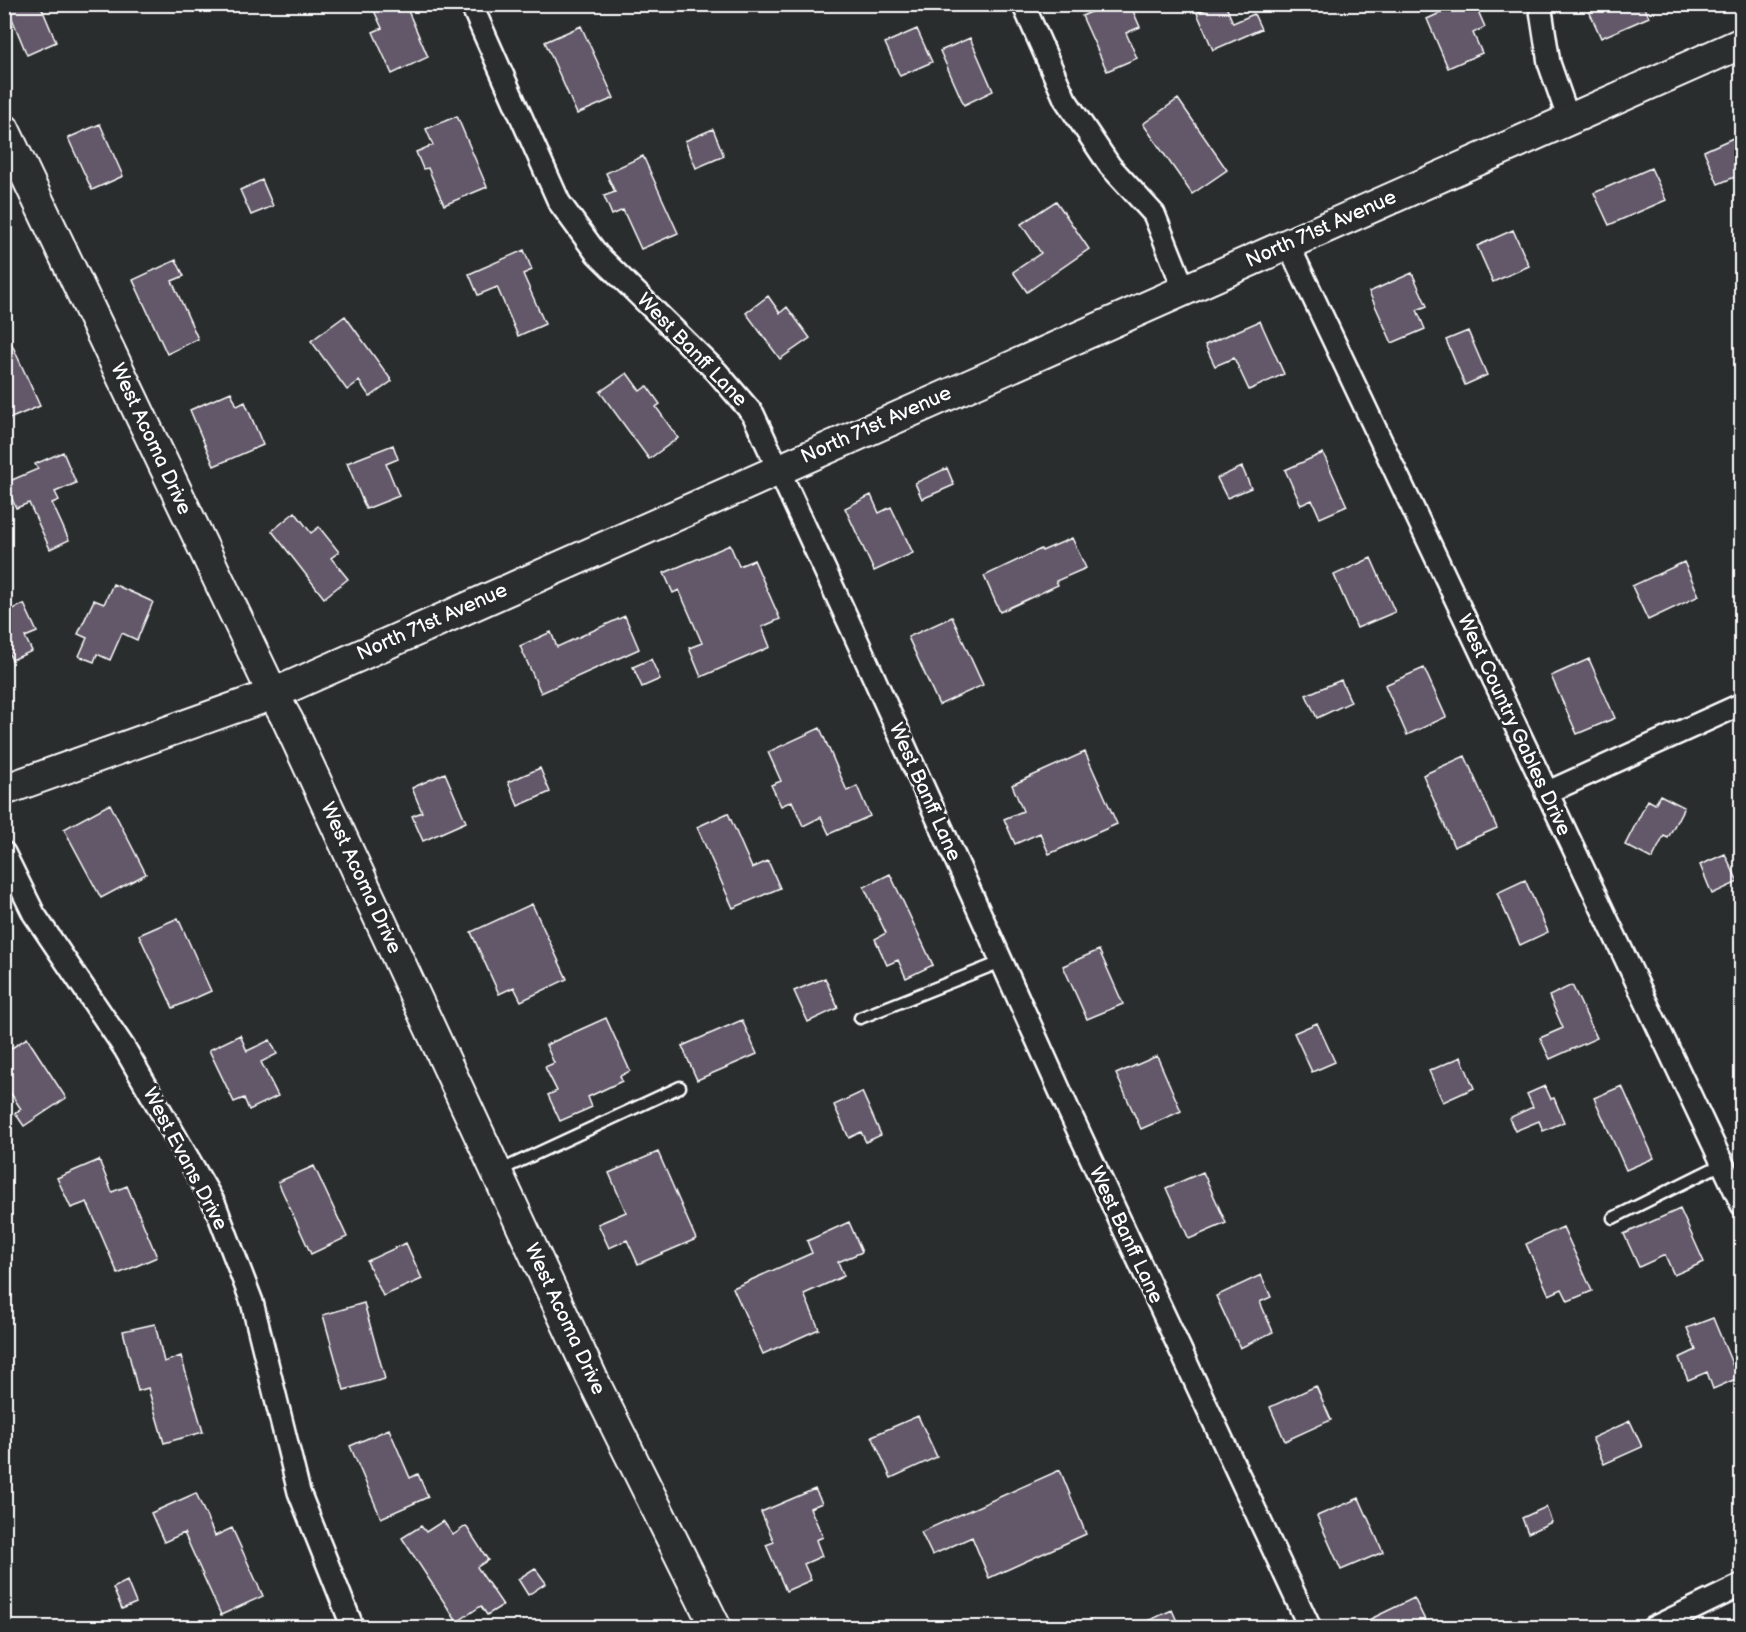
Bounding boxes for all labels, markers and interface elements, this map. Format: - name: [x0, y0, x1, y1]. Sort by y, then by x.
- street label: North 71st Avenue: [1242, 185, 1400, 273]
- street label: West Banff Lane: [632, 288, 752, 412]
- street label: West Acoma Drive: [105, 359, 197, 519]
- street label: North 71st Avenue: [797, 381, 955, 469]
- street label: North 71st Avenue: [353, 578, 511, 666]
- street label: West Country Gables Drive: [1452, 610, 1576, 840]
- street label: West Banff Lane: [884, 719, 966, 865]
- street label: West Acoma Drive: [315, 798, 407, 958]
- street label: West Evans Drive: [137, 1084, 233, 1234]
- street label: West Banff Lane: [1084, 1163, 1168, 1307]
- street label: West Acoma Drive: [519, 1239, 611, 1399]

